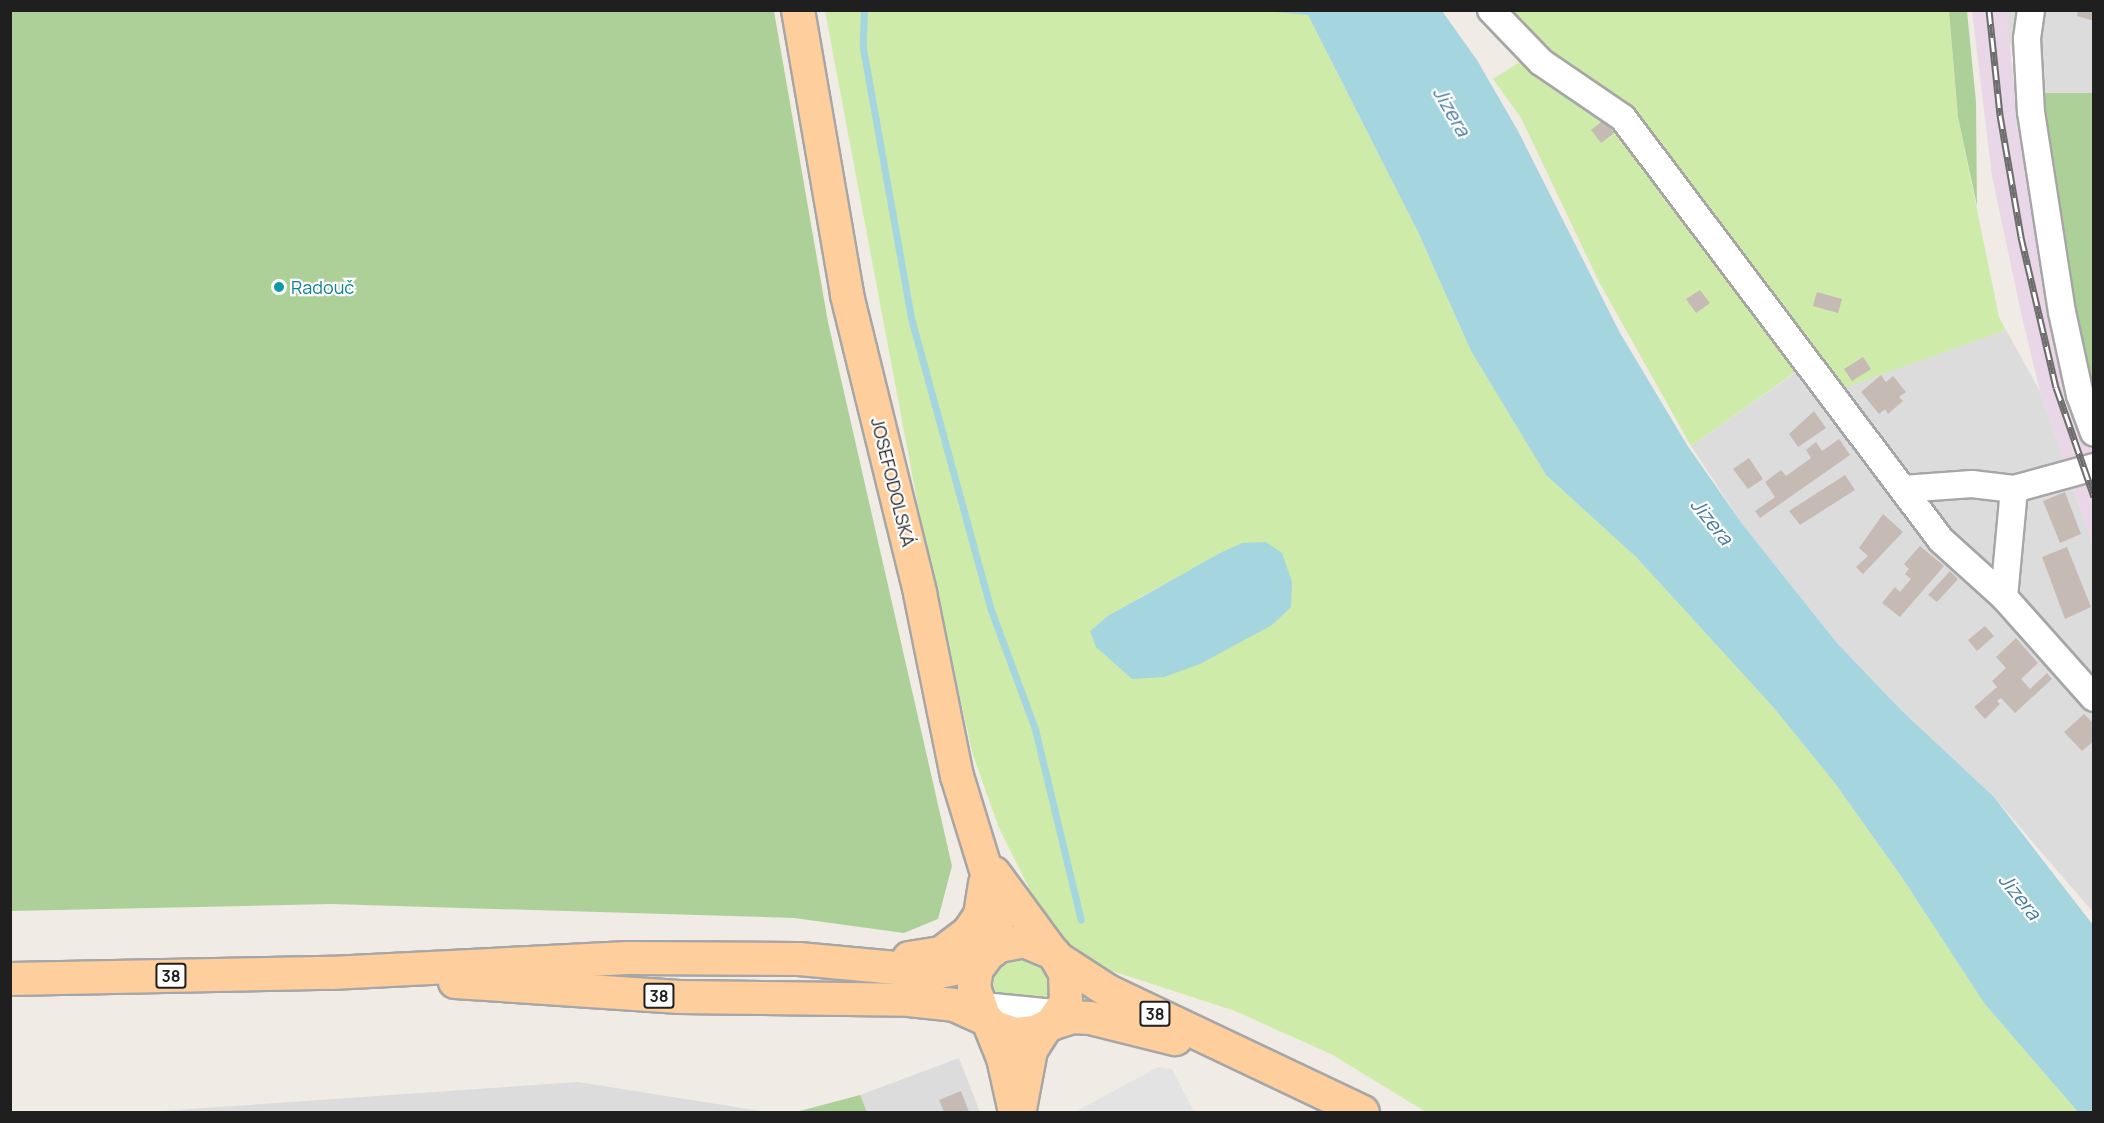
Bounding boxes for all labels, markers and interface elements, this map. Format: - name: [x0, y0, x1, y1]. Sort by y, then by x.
- water label: Jizera: [1428, 82, 1476, 140]
- place label: Radouč: [291, 276, 354, 298]
- marker: Radouč: [272, 280, 286, 294]
- street label: JOSEFODOLSKÁ: [867, 415, 919, 549]
- water label: Jizera: [1686, 493, 1738, 549]
- water label: Jizera: [1994, 868, 2046, 924]
- road number: 38: [154, 963, 188, 989]
- road number: 38: [642, 983, 676, 1009]
- road number: 38: [1138, 1001, 1172, 1027]

